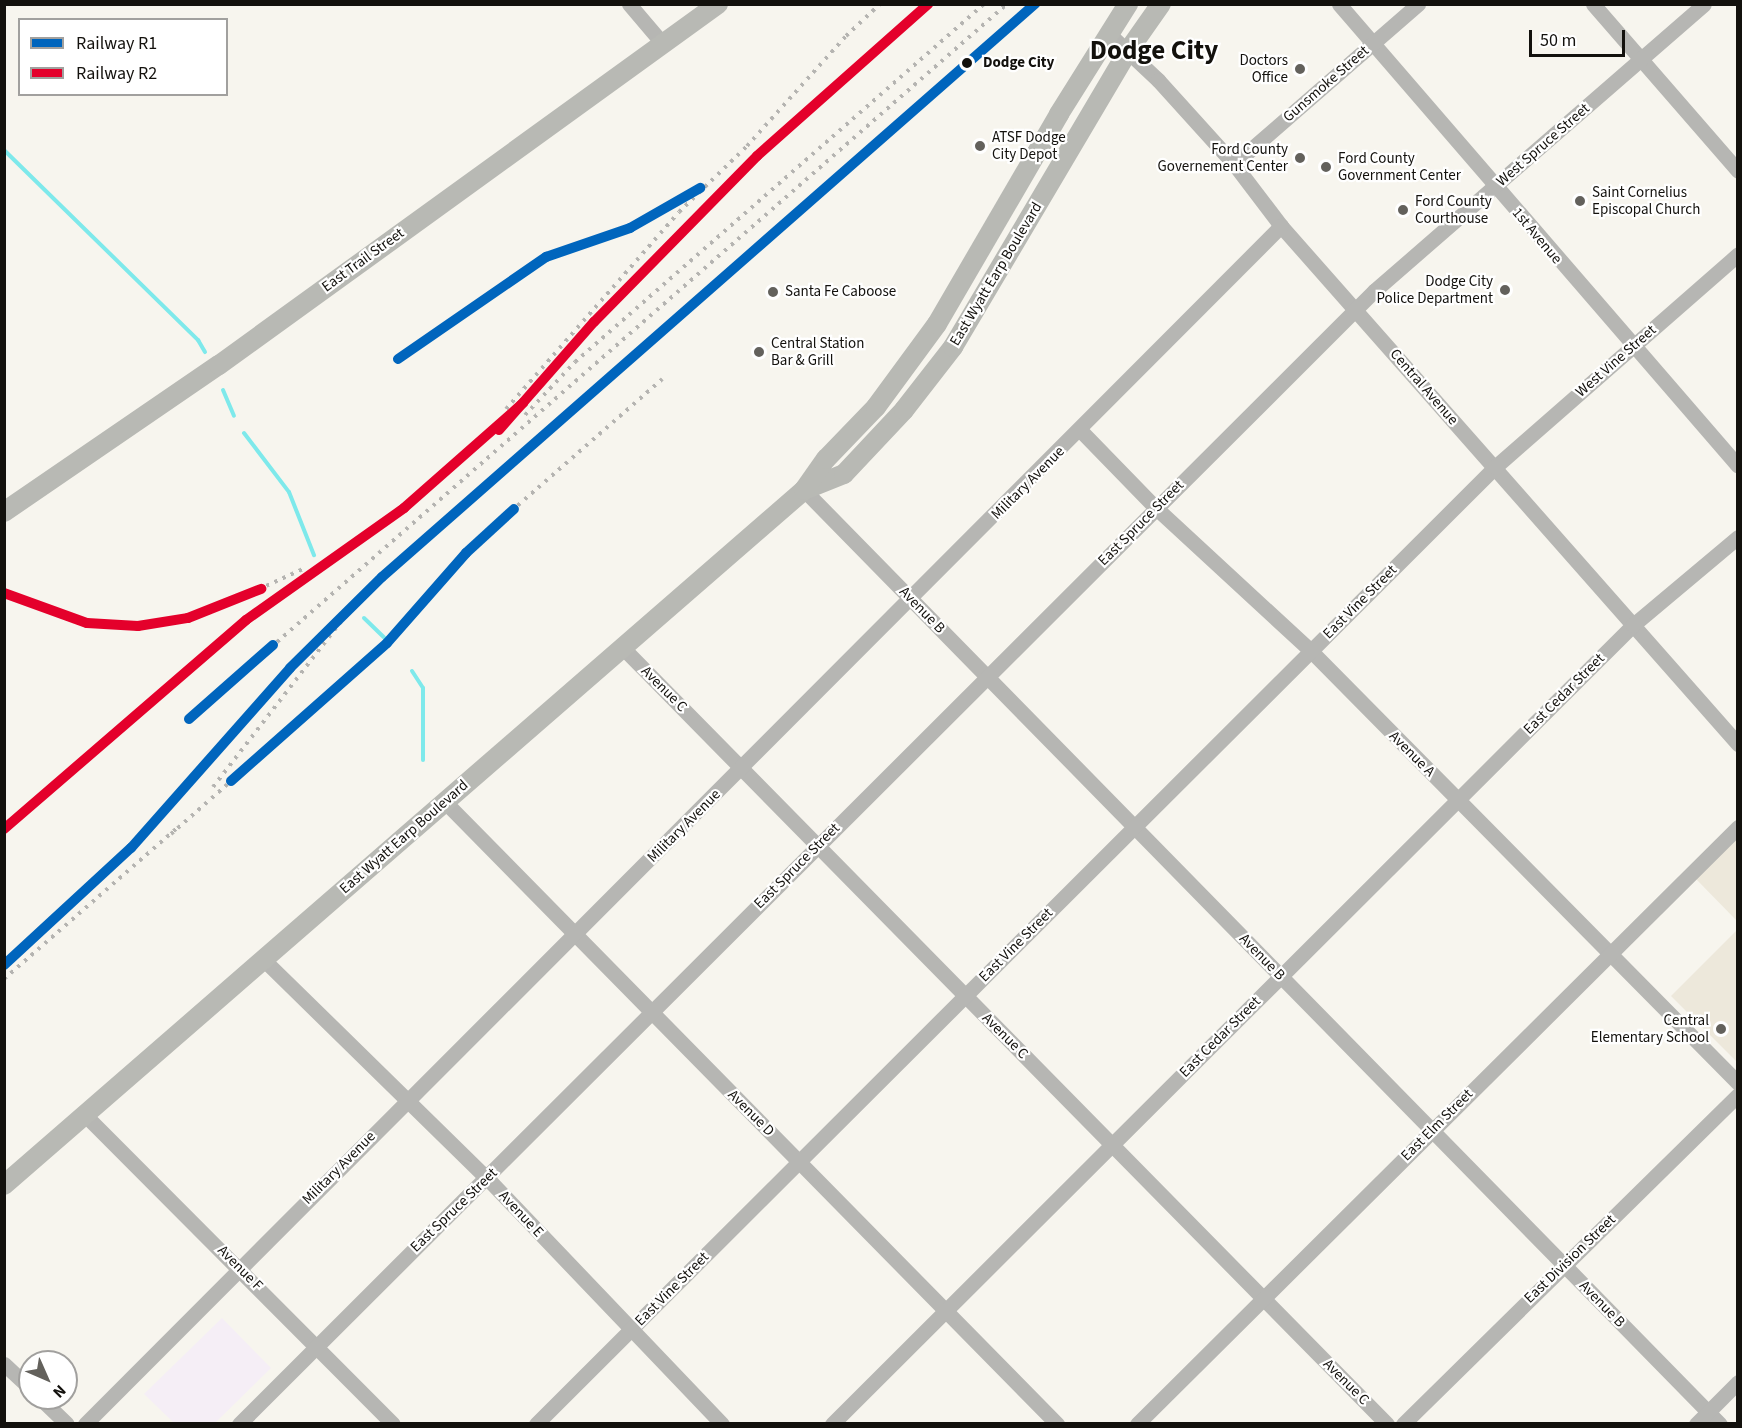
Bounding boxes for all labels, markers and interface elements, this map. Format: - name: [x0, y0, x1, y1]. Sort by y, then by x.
- legend: [18, 18, 228, 96]
- scale bar: [1532, 18, 1628, 56]
- text: 50 m: [1540, 28, 1576, 53]
- text: Railway R1: [76, 31, 157, 56]
- district label: Dodge City: [1090, 35, 1218, 67]
- street label: Gunsmoke Street: [1279, 42, 1373, 126]
- place label: Doctors Office: [1240, 51, 1288, 86]
- marker: Dodge City: [956, 52, 978, 74]
- place label: Dodge City: [983, 54, 1054, 72]
- text: Railway R2: [76, 61, 157, 86]
- marker: Doctors Office: [1293, 62, 1307, 76]
- street label: West Spruce Street: [1493, 100, 1593, 190]
- place label: ATSF Dodge City Depot: [992, 128, 1066, 163]
- marker: ATSF Dodge City Depot: [973, 139, 987, 153]
- place label: Ford County Governement Center: [1158, 140, 1288, 175]
- place label: Ford County Government Center: [1338, 149, 1461, 184]
- marker: Ford County Governement Center: [1293, 151, 1307, 165]
- marker: Ford County Government Center: [1319, 160, 1333, 174]
- place label: Saint Cornelius Episcopal Church: [1592, 183, 1700, 218]
- place label: Ford County Courthouse: [1415, 192, 1492, 227]
- marker: Saint Cornelius Episcopal Church: [1573, 194, 1587, 208]
- street label: East Wyatt Earp Boulevard: [946, 199, 1046, 349]
- marker: Ford County Courthouse: [1396, 203, 1410, 217]
- street label: 1st Avenue: [1508, 204, 1566, 268]
- street label: East Trail Street: [318, 224, 408, 296]
- place label: Dodge City Police Department: [1376, 272, 1493, 307]
- place label: Santa Fe Caboose: [785, 283, 896, 301]
- marker: Dodge City Police Department: [1498, 283, 1512, 297]
- marker: Santa Fe Caboose: [766, 285, 780, 299]
- street label: West Vine Street: [1572, 321, 1660, 401]
- place label: Central Station Bar & Grill: [771, 334, 864, 369]
- marker: Central Station Bar & Grill: [752, 345, 766, 359]
- street label: Central Avenue: [1386, 345, 1462, 429]
- street label: Military Avenue: [988, 443, 1068, 523]
- street label: East Spruce Street: [1094, 476, 1188, 570]
- street label: East Vine Street: [1319, 561, 1401, 643]
- street label: Avenue B: [895, 583, 949, 637]
- street label: East Cedar Street: [1520, 650, 1608, 738]
- street label: Avenue C: [637, 662, 691, 716]
- street label: Avenue A: [1385, 727, 1439, 781]
- street label: East Wyatt Earp Boulevard: [336, 776, 472, 898]
- street label: Military Avenue: [644, 786, 724, 866]
- street label: East Spruce Street: [750, 819, 844, 913]
- street label: East Vine Street: [975, 904, 1057, 986]
- street label: Avenue B: [1235, 930, 1289, 984]
- street label: East Cedar Street: [1176, 993, 1264, 1081]
- street label: Avenue C: [978, 1009, 1032, 1063]
- place label: Central Elementary School: [1591, 1011, 1709, 1046]
- marker: Central Elementary School: [1714, 1022, 1728, 1036]
- street label: East Elm Street: [1397, 1085, 1477, 1165]
- street label: Avenue D: [724, 1086, 778, 1140]
- street label: Military Avenue: [299, 1128, 379, 1208]
- street label: East Spruce Street: [407, 1164, 501, 1256]
- street label: Avenue E: [495, 1187, 547, 1241]
- street label: East Division Street: [1521, 1211, 1619, 1307]
- street label: Avenue F: [214, 1242, 266, 1294]
- street label: East Vine Street: [631, 1248, 713, 1330]
- street label: Avenue B: [1575, 1277, 1629, 1331]
- north arrow: [18, 1350, 78, 1410]
- street label: Avenue C: [1319, 1355, 1373, 1409]
- text: N: [48, 1380, 71, 1403]

